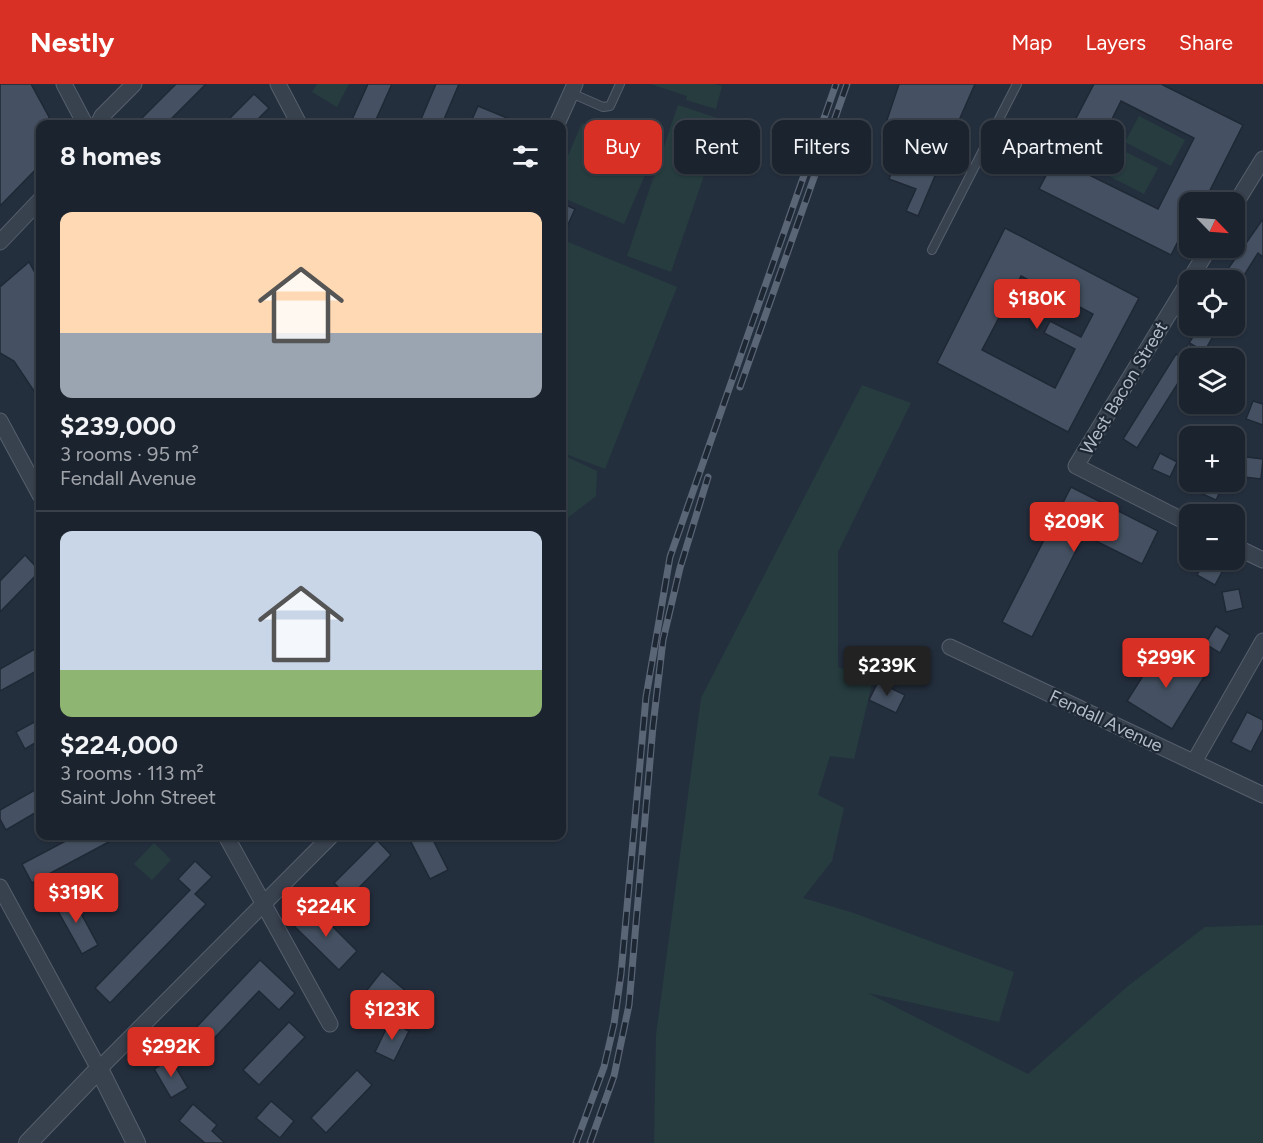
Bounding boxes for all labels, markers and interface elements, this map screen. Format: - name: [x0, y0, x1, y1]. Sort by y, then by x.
- text: Nestly: [30, 25, 114, 59]
- text: Map: [1012, 30, 1052, 55]
- text: Layers: [1085, 30, 1146, 55]
- text: Share: [1179, 30, 1233, 55]
- chip: Buy: [584, 120, 662, 174]
- chip: Rent: [674, 120, 760, 174]
- chip: Filters: [772, 120, 871, 174]
- chip: New: [883, 120, 969, 174]
- chip: Apartment: [981, 120, 1124, 174]
- text: 8 homes: [60, 140, 161, 172]
- icon: filters: [509, 140, 542, 173]
- north arrow: [1179, 192, 1245, 258]
- map controls: [1179, 192, 1245, 570]
- icon: home: [247, 251, 355, 359]
- button: locate: [1179, 270, 1245, 336]
- pin: $180K: [995, 279, 1079, 330]
- text: $180K: [1008, 286, 1066, 310]
- street label: West Bacon Street: [1076, 317, 1172, 458]
- button: layers: [1179, 348, 1245, 414]
- text: $239,000: [60, 410, 176, 442]
- button: +: [1179, 426, 1245, 492]
- text: 3 rooms · 95 m²: [60, 442, 199, 466]
- text: Fendall Avenue: [60, 466, 196, 490]
- pin: $209K: [1032, 502, 1116, 553]
- button: −: [1179, 504, 1245, 570]
- text: $209K: [1044, 509, 1104, 533]
- icon: home: [247, 570, 355, 678]
- pin: $299K: [1124, 638, 1208, 689]
- text: $299K: [1136, 645, 1196, 669]
- pin: $239K: [845, 646, 929, 697]
- text: $239K: [858, 653, 916, 677]
- street label: Fendall Avenue: [1046, 685, 1166, 757]
- text: $224,000: [60, 729, 178, 761]
- text: 3 rooms · 113 m²: [60, 761, 204, 785]
- text: Saint John Street: [60, 785, 216, 809]
- pin: $319K: [34, 873, 118, 924]
- text: $319K: [48, 880, 104, 904]
- pin: $224K: [284, 887, 368, 938]
- text: $224K: [296, 894, 356, 918]
- pin: $123K: [350, 990, 434, 1041]
- text: $123K: [364, 997, 420, 1021]
- pin: $292K: [129, 1027, 213, 1078]
- text: $292K: [141, 1034, 201, 1058]

